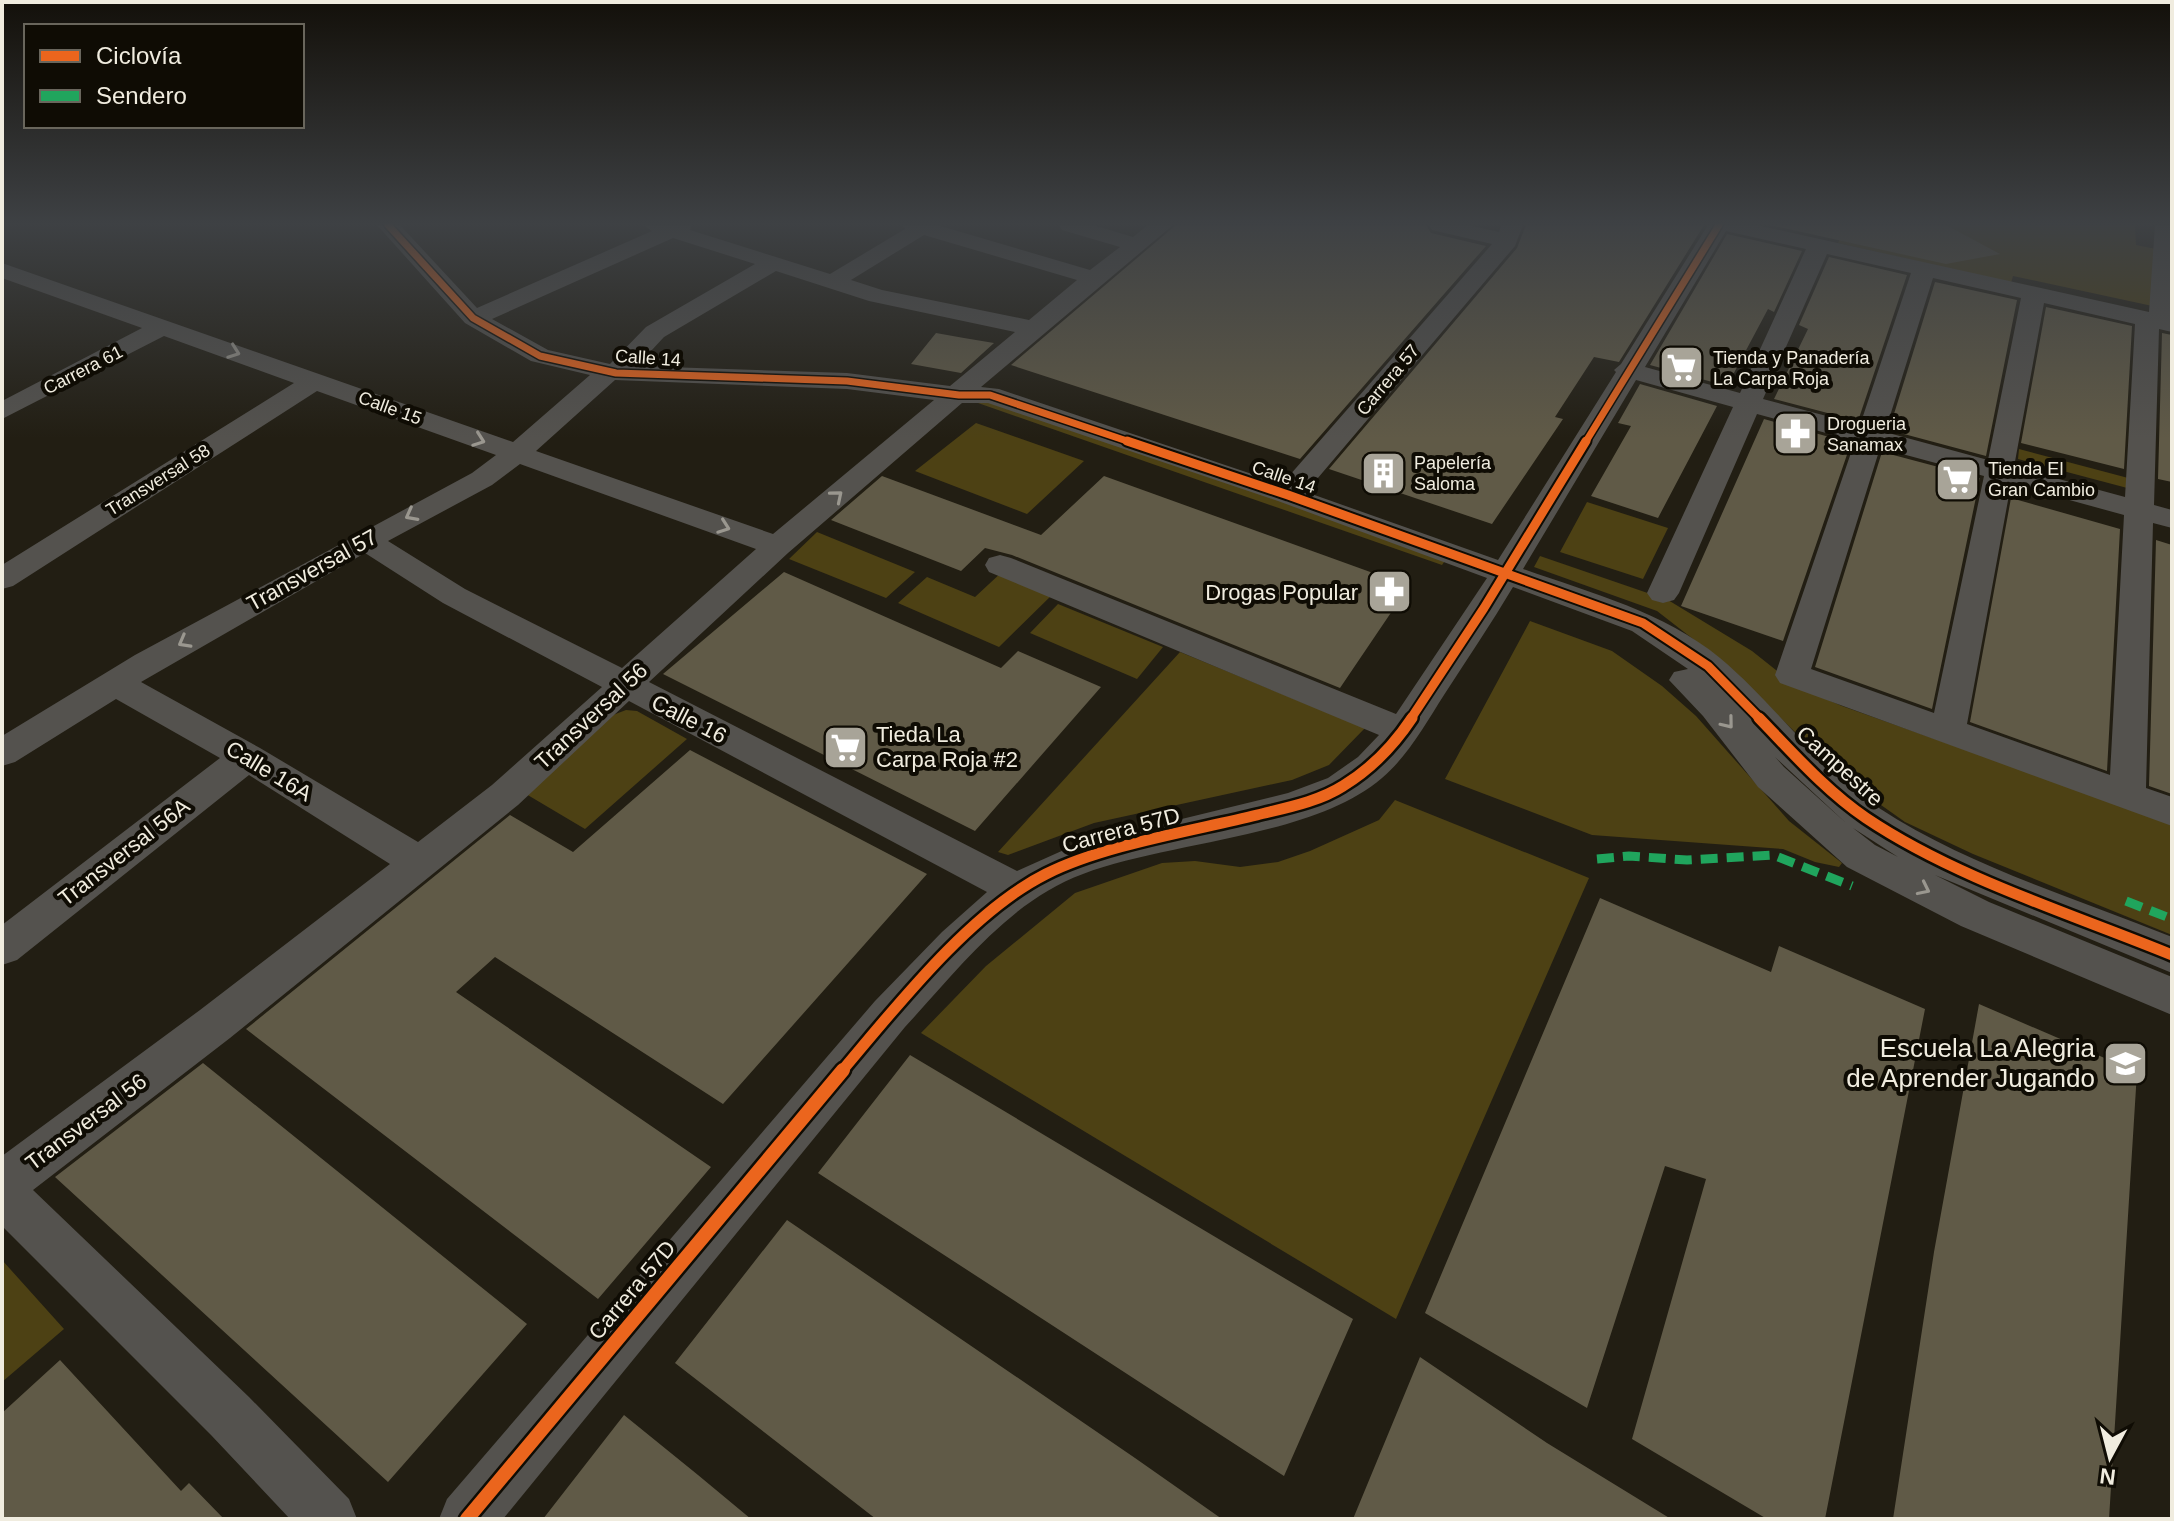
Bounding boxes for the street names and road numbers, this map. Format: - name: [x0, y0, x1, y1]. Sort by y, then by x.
- street label: Carrera 57: [1353, 341, 1423, 419]
- street label: Carrera 61: [40, 342, 126, 398]
- street label: Calle 14: [614, 346, 682, 370]
- street label: Calle 15: [356, 387, 424, 429]
- street label: Transversal 58: [103, 440, 213, 520]
- street label: Calle 14: [1250, 457, 1318, 497]
- street label: Transversal 57: [243, 524, 381, 616]
- street label: Transversal 56: [530, 658, 652, 774]
- street label: Calle 16: [647, 690, 731, 748]
- street label: Campestre: [1792, 721, 1888, 811]
- street label: Calle 16A: [222, 736, 317, 806]
- street label: Transversal 56A: [54, 793, 195, 911]
- street label: Carrera 57D: [1059, 802, 1183, 858]
- street label: Transversal 56: [21, 1068, 151, 1176]
- street label: Carrera 57D: [584, 1236, 680, 1344]

